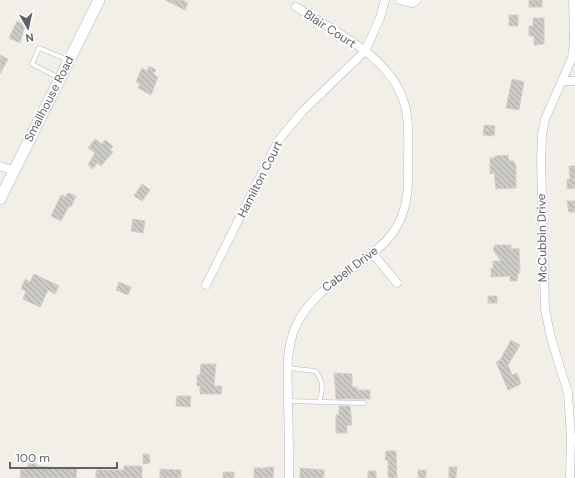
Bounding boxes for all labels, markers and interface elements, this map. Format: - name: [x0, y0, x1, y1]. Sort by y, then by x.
- street label: Blair Court: [301, 6, 359, 52]
- north arrow: [8, 8, 48, 48]
- text: N: [25, 30, 35, 45]
- street label: Smallhouse Road: [20, 53, 78, 145]
- street label: Hamilton Court: [234, 137, 286, 220]
- street label: McCubbin Drive: [533, 193, 551, 283]
- street label: Cabell Drive: [319, 243, 381, 295]
- scale bar: [10, 444, 117, 470]
- text: 100 m: [16, 450, 50, 466]

